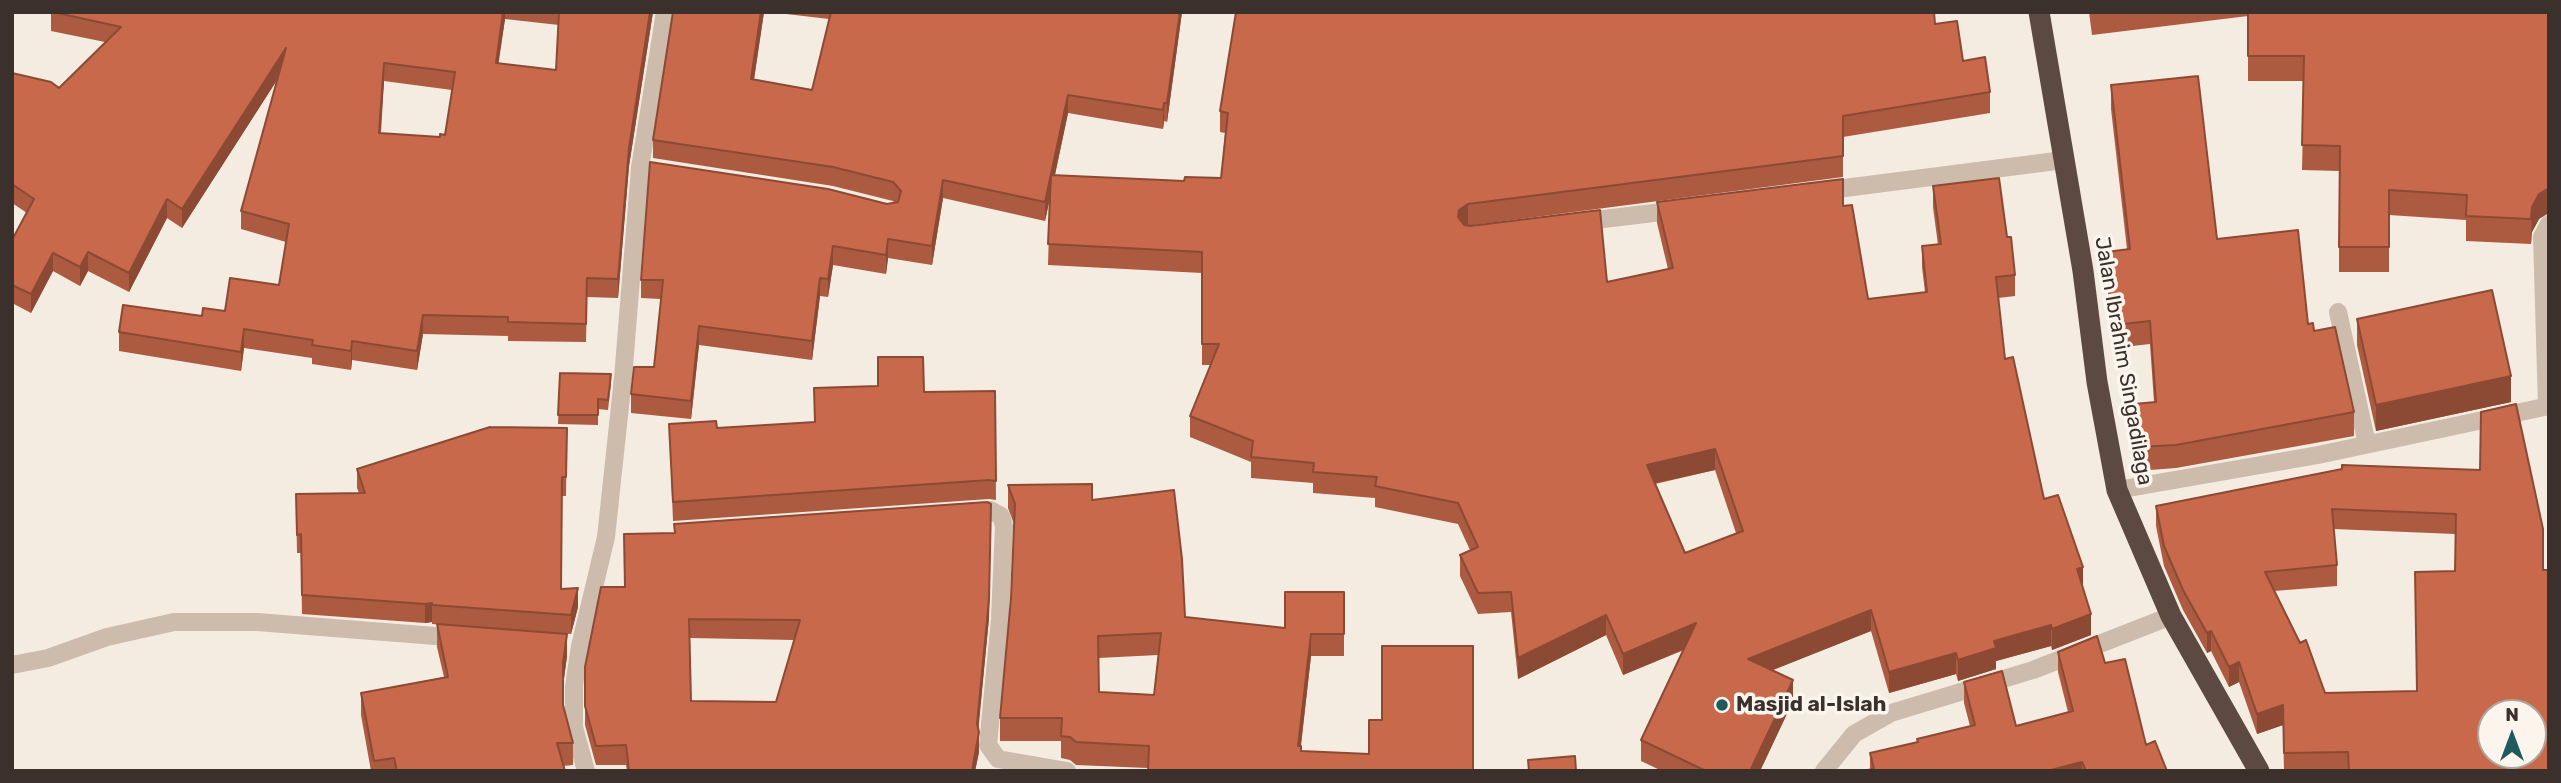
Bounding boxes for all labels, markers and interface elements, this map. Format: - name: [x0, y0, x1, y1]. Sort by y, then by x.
- street label: Jalan Ibrahim Singadilaga: [2089, 235, 2157, 487]
- place label: Masjid al-Islah: [1736, 692, 1886, 718]
- marker: Masjid al-Islah: [1714, 697, 1730, 713]
- north arrow: [2477, 699, 2547, 769]
- text: N: [2505, 703, 2519, 726]

